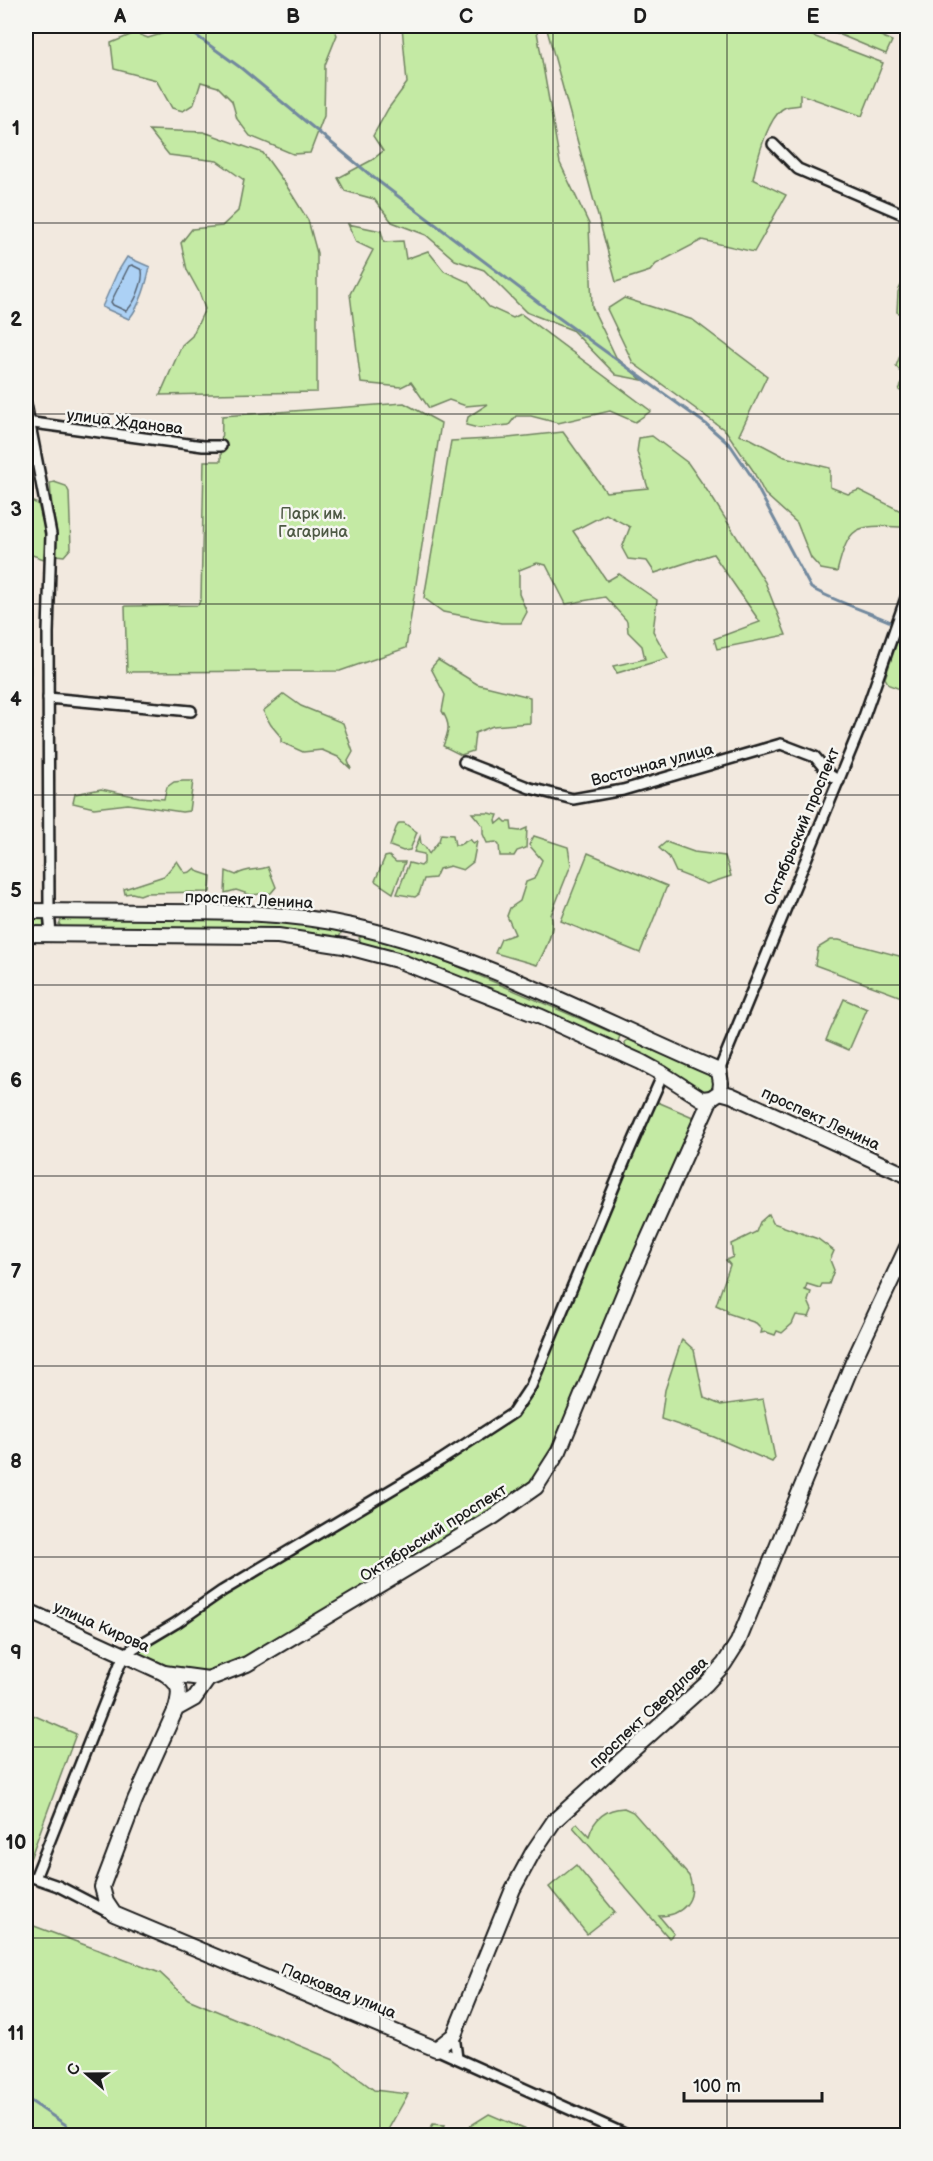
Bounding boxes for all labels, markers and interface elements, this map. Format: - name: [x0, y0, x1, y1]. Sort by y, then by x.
- text: A: [113, 5, 127, 29]
- text: B: [286, 5, 300, 29]
- text: C: [459, 5, 473, 29]
- text: D: [633, 5, 647, 29]
- text: E: [807, 5, 820, 29]
- text: 1: [12, 117, 20, 141]
- text: 2: [10, 308, 22, 332]
- street label: улица Жданова: [66, 406, 185, 439]
- text: 3: [10, 498, 22, 522]
- park label: Парк им. Гагарина: [278, 505, 349, 542]
- text: 4: [10, 688, 22, 712]
- street label: Восточная улица: [589, 740, 716, 791]
- street label: Октябрьский проспект: [761, 744, 844, 908]
- text: 5: [10, 879, 22, 903]
- street label: проспект Ленина: [184, 888, 314, 913]
- text: 6: [10, 1069, 22, 1093]
- street label: проспект Ленина: [758, 1084, 883, 1155]
- text: 7: [10, 1260, 22, 1284]
- text: 8: [10, 1450, 22, 1474]
- street label: Октябрьский проспект: [357, 1480, 511, 1586]
- street label: улица Кирова: [50, 1598, 153, 1657]
- text: 9: [10, 1641, 22, 1665]
- street label: проспект Свердлова: [586, 1653, 712, 1773]
- text: 10: [6, 1831, 26, 1855]
- street label: Парковая улица: [278, 1960, 399, 2023]
- text: 11: [8, 2022, 24, 2046]
- north arrow: [57, 2044, 117, 2104]
- text: С: [63, 2061, 85, 2078]
- scale bar: [684, 2065, 822, 2103]
- text: 100 m: [693, 2076, 741, 2097]

